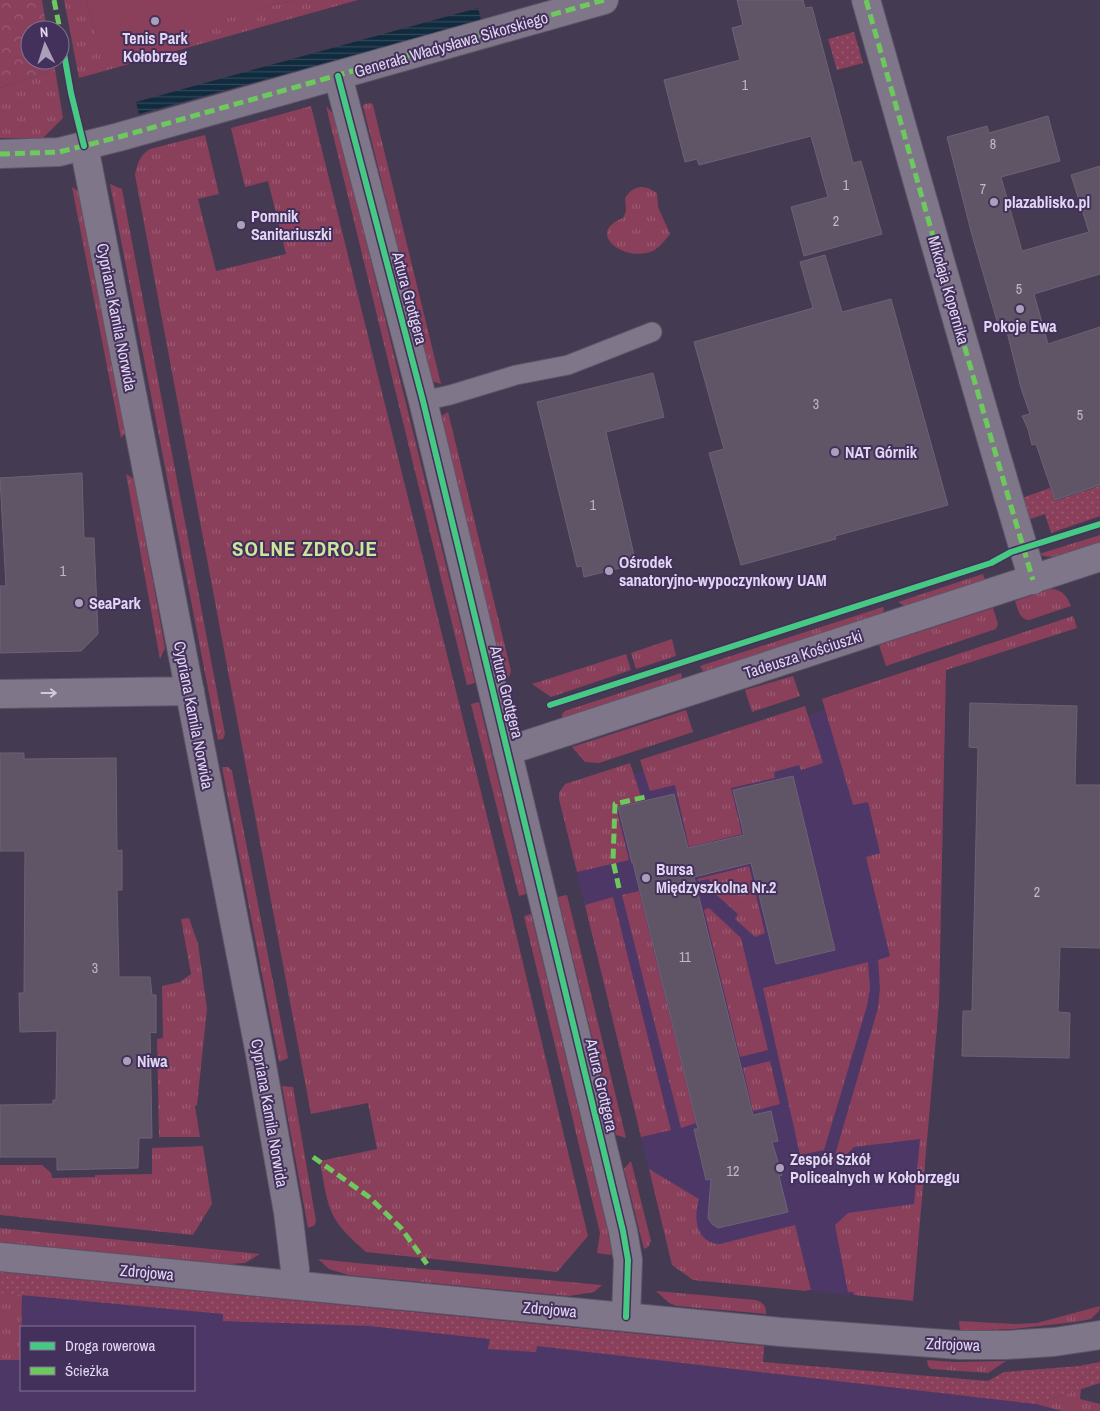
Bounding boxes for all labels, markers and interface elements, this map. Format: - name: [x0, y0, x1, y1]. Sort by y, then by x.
- street label: Generała Władysława Sikorskiego: [352, 6, 550, 82]
- marker: Tenis Park Kołobrzeg: [149, 15, 161, 27]
- north arrow: [20, 20, 70, 70]
- text: N: [39, 23, 49, 41]
- place label: Tenis Park Kołobrzeg: [122, 27, 188, 67]
- house number: 1: [742, 76, 749, 94]
- house number: 8: [990, 135, 996, 153]
- house number: 1: [843, 176, 850, 194]
- house number: 7: [980, 180, 986, 198]
- place label: plazablisko.pl: [1004, 191, 1090, 213]
- marker: plazablisko.pl: [988, 196, 1000, 208]
- place label: Pomnik Sanitariuszki: [251, 205, 332, 245]
- house number: 2: [833, 212, 839, 230]
- marker: Pomnik Sanitariuszki: [235, 219, 247, 231]
- street label: Mikołaja Kopernika: [923, 233, 975, 348]
- street label: Cypriana Kamila Norwida: [92, 241, 142, 394]
- street label: Artura Grottgera: [387, 248, 433, 347]
- house number: 5: [1016, 280, 1022, 298]
- marker: Pokoje Ewa: [1014, 303, 1026, 315]
- place label: Pokoje Ewa: [984, 315, 1057, 337]
- house number: 3: [813, 395, 819, 413]
- house number: 5: [1077, 406, 1083, 424]
- place label: NAT Górnik: [845, 441, 918, 463]
- marker: NAT Górnik: [829, 446, 841, 458]
- house number: 1: [590, 496, 597, 514]
- district label: SOLNE ZDROJE: [232, 534, 378, 563]
- place label: Ośrodek sanatoryjno-wypoczynkowy UAM: [619, 551, 827, 591]
- house number: 1: [60, 562, 67, 580]
- marker: Ośrodek sanatoryjno-wypoczynkowy UAM: [603, 565, 615, 577]
- place label: SeaPark: [89, 592, 141, 614]
- marker: SeaPark: [73, 597, 85, 609]
- street label: Tadeusza Kościuszki: [741, 624, 865, 684]
- street label: Cypriana Kamila Norwida: [169, 639, 219, 792]
- street label: Artura Grottgera: [485, 642, 529, 741]
- one-way arrow: [40, 688, 56, 698]
- place label: Bursa Międzyszkolna Nr.2: [656, 858, 776, 898]
- marker: Bursa Międzyszkolna Nr.2: [640, 872, 652, 884]
- house number: 2: [1034, 883, 1040, 901]
- house number: 11: [679, 948, 692, 966]
- house number: 3: [92, 959, 98, 977]
- street label: Artura Grottgera: [580, 1035, 624, 1134]
- street label: Cypriana Kamila Norwida: [246, 1037, 294, 1190]
- place label: Niwa: [137, 1050, 168, 1072]
- marker: Niwa: [121, 1055, 133, 1067]
- place label: Zespół Szkół Policealnych w Kołobrzegu: [790, 1148, 960, 1188]
- house number: 12: [727, 1162, 739, 1180]
- marker: Zespół Szkół Policealnych w Kołobrzegu: [774, 1162, 786, 1174]
- street label: Zdrojowa: [119, 1259, 176, 1285]
- street label: Zdrojowa: [522, 1296, 579, 1322]
- legend: [20, 1326, 195, 1391]
- street label: Zdrojowa: [926, 1332, 981, 1356]
- text: Droga rowerowa: [65, 1335, 155, 1356]
- text: Ścieżka: [65, 1360, 109, 1381]

